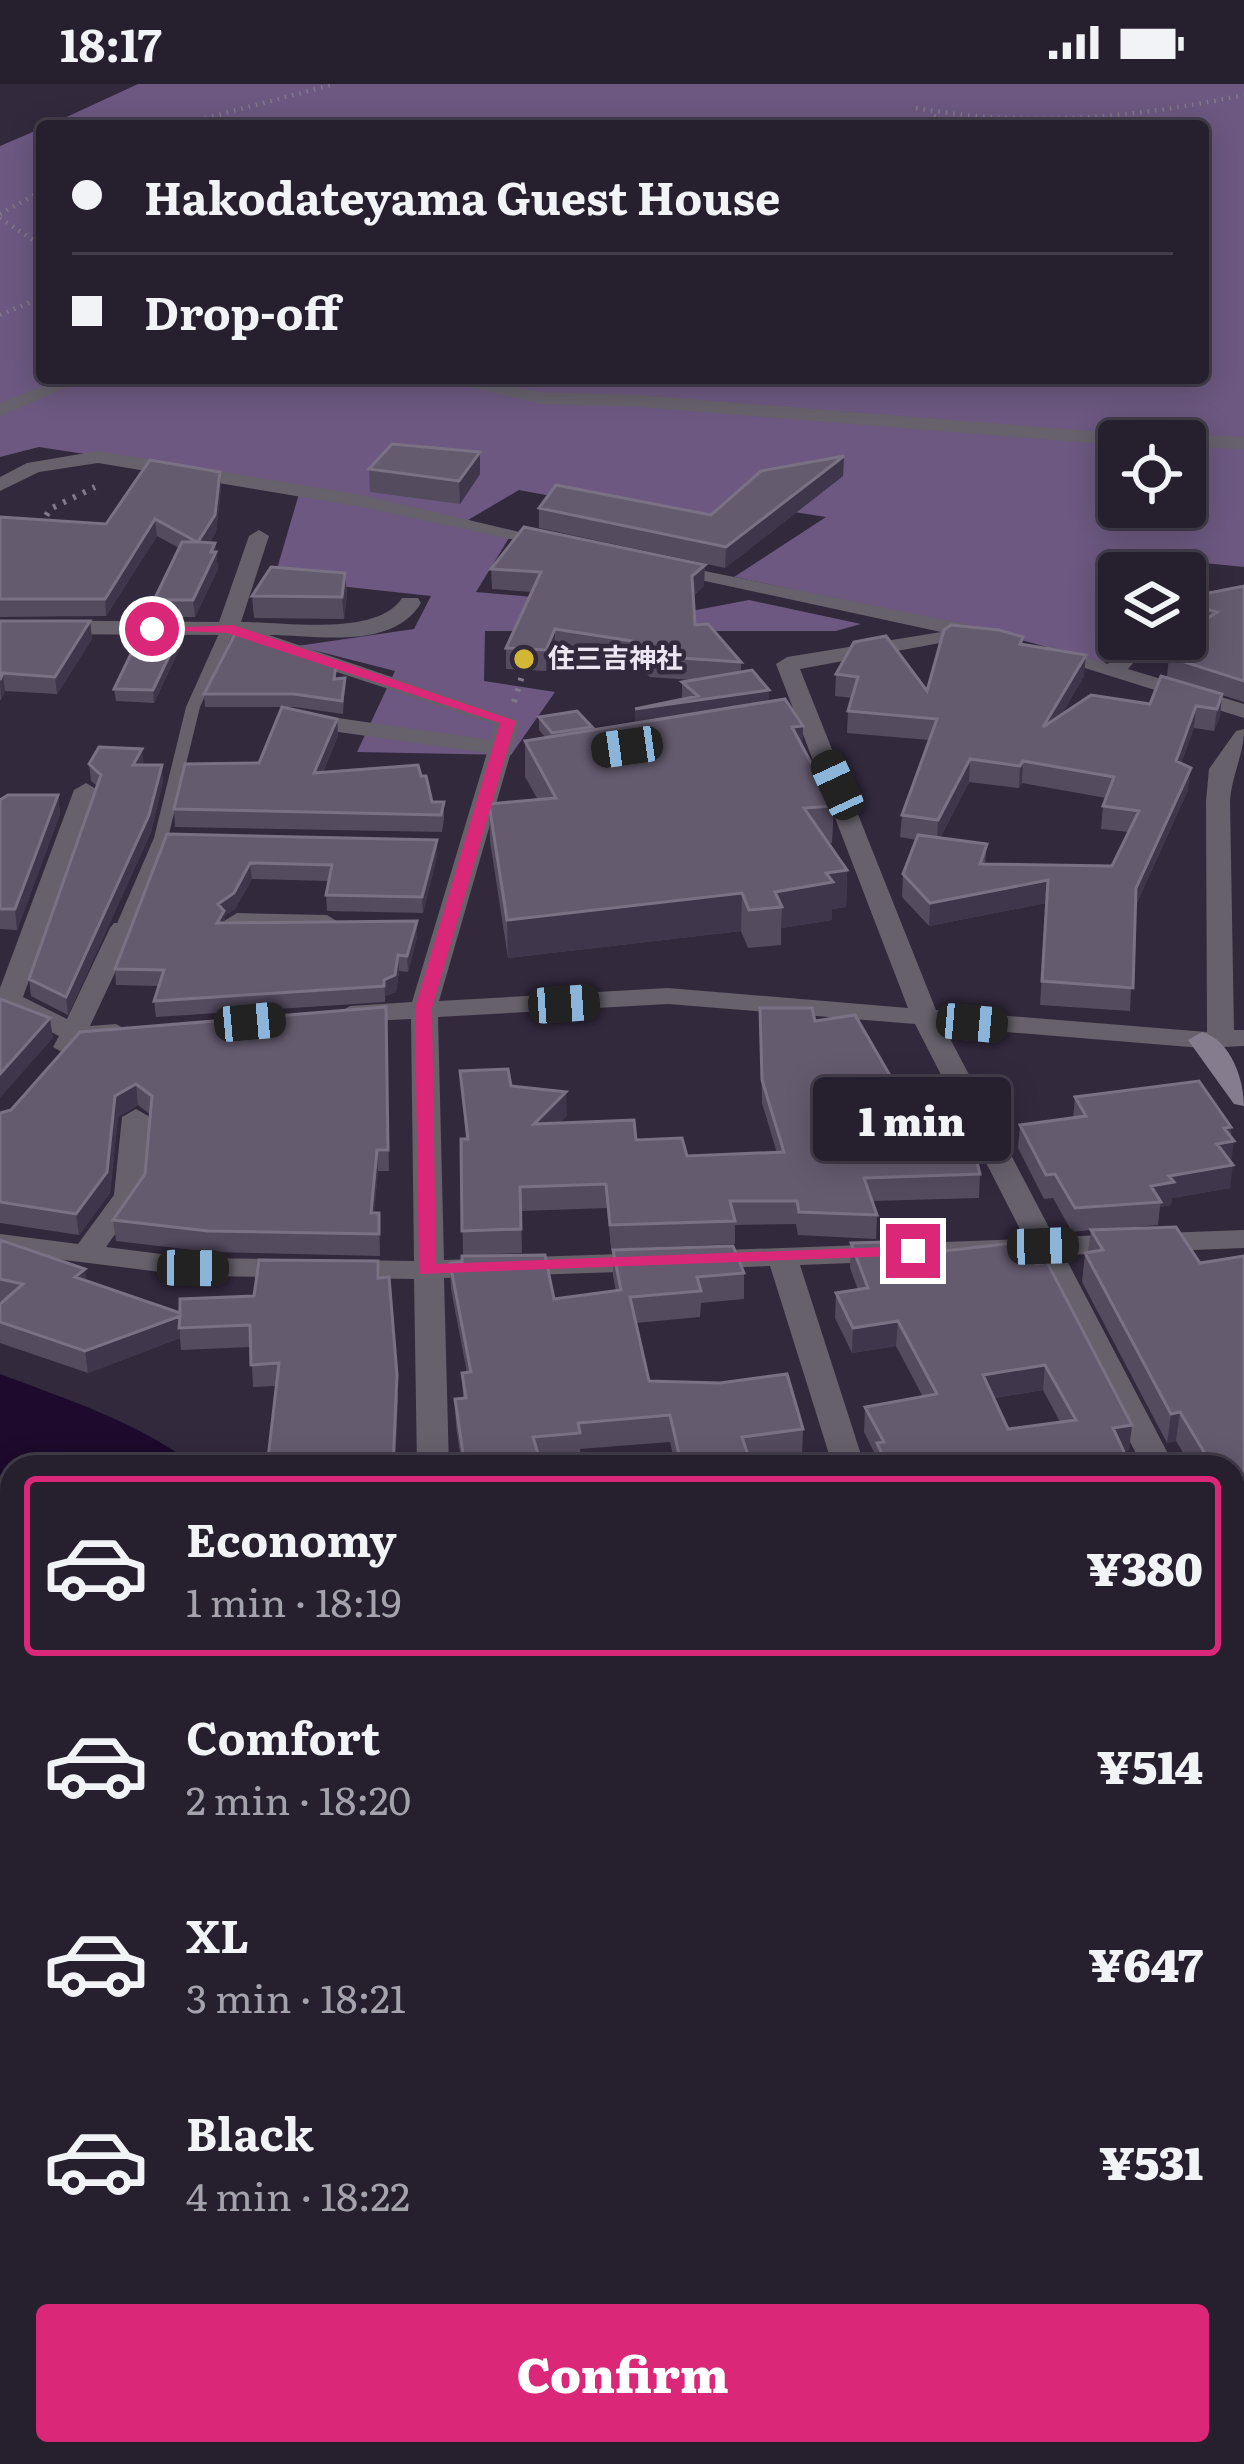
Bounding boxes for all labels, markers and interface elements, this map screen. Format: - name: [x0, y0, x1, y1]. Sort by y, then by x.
- text: 18:17: [60, 9, 162, 76]
- text: Hakodateyama Guest House: [144, 162, 780, 229]
- text: Drop-off: [144, 277, 340, 344]
- map controls: [1098, 420, 1206, 660]
- button: locate: [1098, 420, 1206, 528]
- button: layers: [1098, 552, 1206, 660]
- route start: [125, 602, 179, 656]
- place label: 住三吉神社: [548, 636, 683, 676]
- marker: 住三吉神社: [511, 646, 537, 672]
- car: [589, 724, 665, 770]
- car: [805, 745, 869, 825]
- car: [527, 984, 601, 1024]
- car: [213, 1001, 287, 1043]
- car: [935, 1002, 1009, 1044]
- callout: 1 min: [814, 1077, 1012, 1161]
- text: 1 min: [859, 1090, 965, 1148]
- route end: [886, 1224, 940, 1278]
- car: [1006, 1227, 1080, 1265]
- car: [157, 1249, 229, 1287]
- text: Economy: [186, 1504, 397, 1571]
- icon: car: [42, 1512, 150, 1620]
- text: ¥380: [1086, 1533, 1203, 1600]
- text: 1 min · 18:19: [186, 1571, 402, 1629]
- text: Comfort: [186, 1702, 380, 1769]
- icon: car: [42, 1710, 150, 1818]
- text: ¥514: [1097, 1731, 1203, 1798]
- text: 2 min · 18:20: [186, 1769, 411, 1827]
- text: XL: [186, 1900, 249, 1967]
- icon: car: [42, 1908, 150, 2016]
- text: ¥647: [1088, 1929, 1203, 1996]
- text: 3 min · 18:21: [186, 1967, 406, 2025]
- text: Black: [186, 2098, 314, 2165]
- icon: car: [42, 2106, 150, 2214]
- text: ¥531: [1099, 2127, 1203, 2194]
- text: 4 min · 18:22: [186, 2165, 410, 2223]
- button: Confirm: [36, 2304, 1209, 2442]

